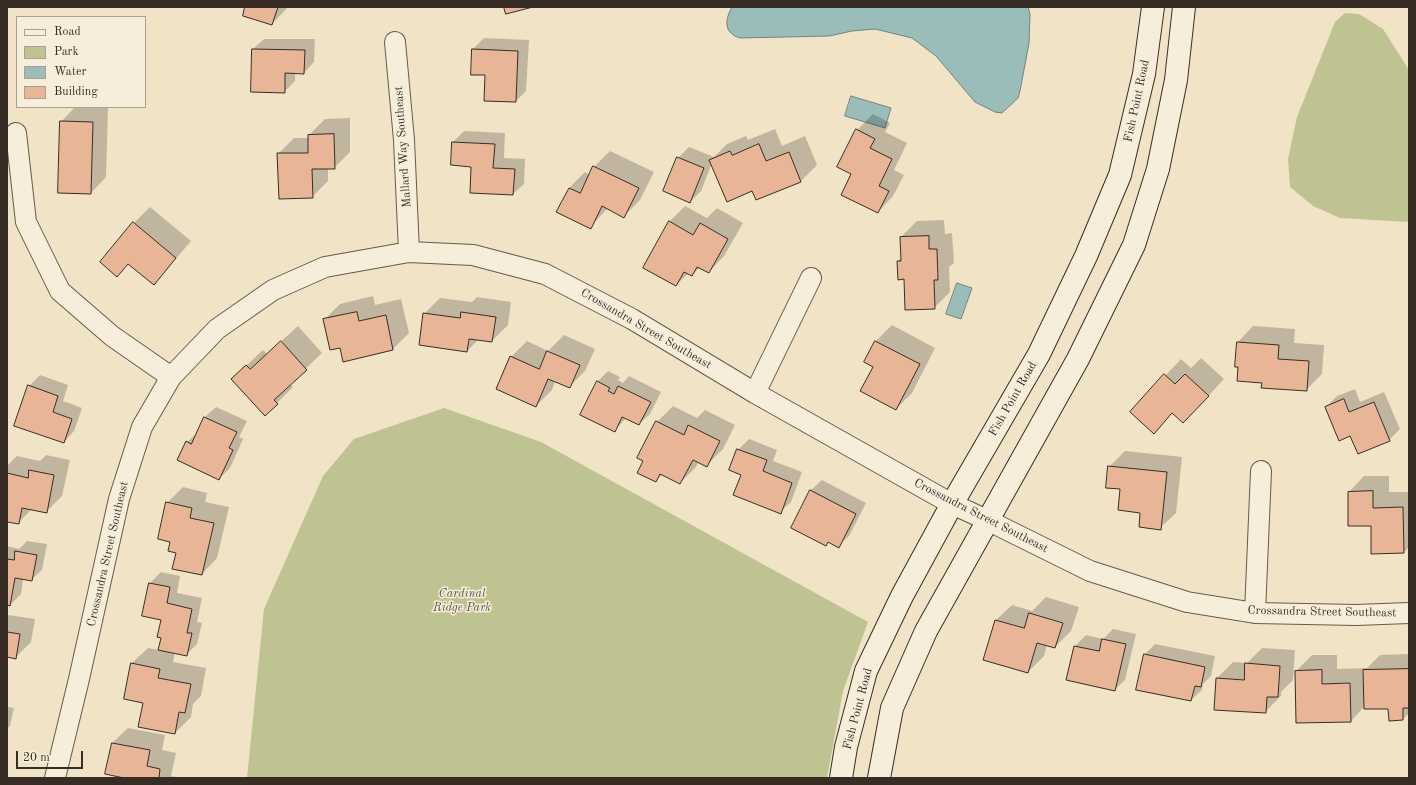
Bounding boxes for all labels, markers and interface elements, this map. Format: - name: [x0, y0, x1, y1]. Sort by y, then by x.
- legend: [16, 16, 146, 108]
- text: Road: [54, 26, 81, 38]
- text: Park: [54, 46, 79, 58]
- street label: Fish Point Road: [1121, 58, 1153, 144]
- text: Water: [54, 66, 86, 78]
- text: Building: [54, 86, 98, 98]
- street label: Mallard Way Southeast: [392, 86, 414, 208]
- street label: Crossandra Street Southeast: [578, 286, 714, 372]
- street label: Fish Point Road: [986, 359, 1040, 439]
- street label: Crossandra Street Southeast: [911, 476, 1051, 556]
- street label: Crossandra Street Southeast: [84, 480, 132, 628]
- park label: Cardinal Ridge Park: [433, 587, 491, 615]
- street label: Crossandra Street Southeast: [1248, 604, 1396, 620]
- street label: Fish Point Road: [840, 667, 876, 751]
- scale bar: [18, 743, 85, 769]
- text: 20 m: [23, 752, 50, 764]

